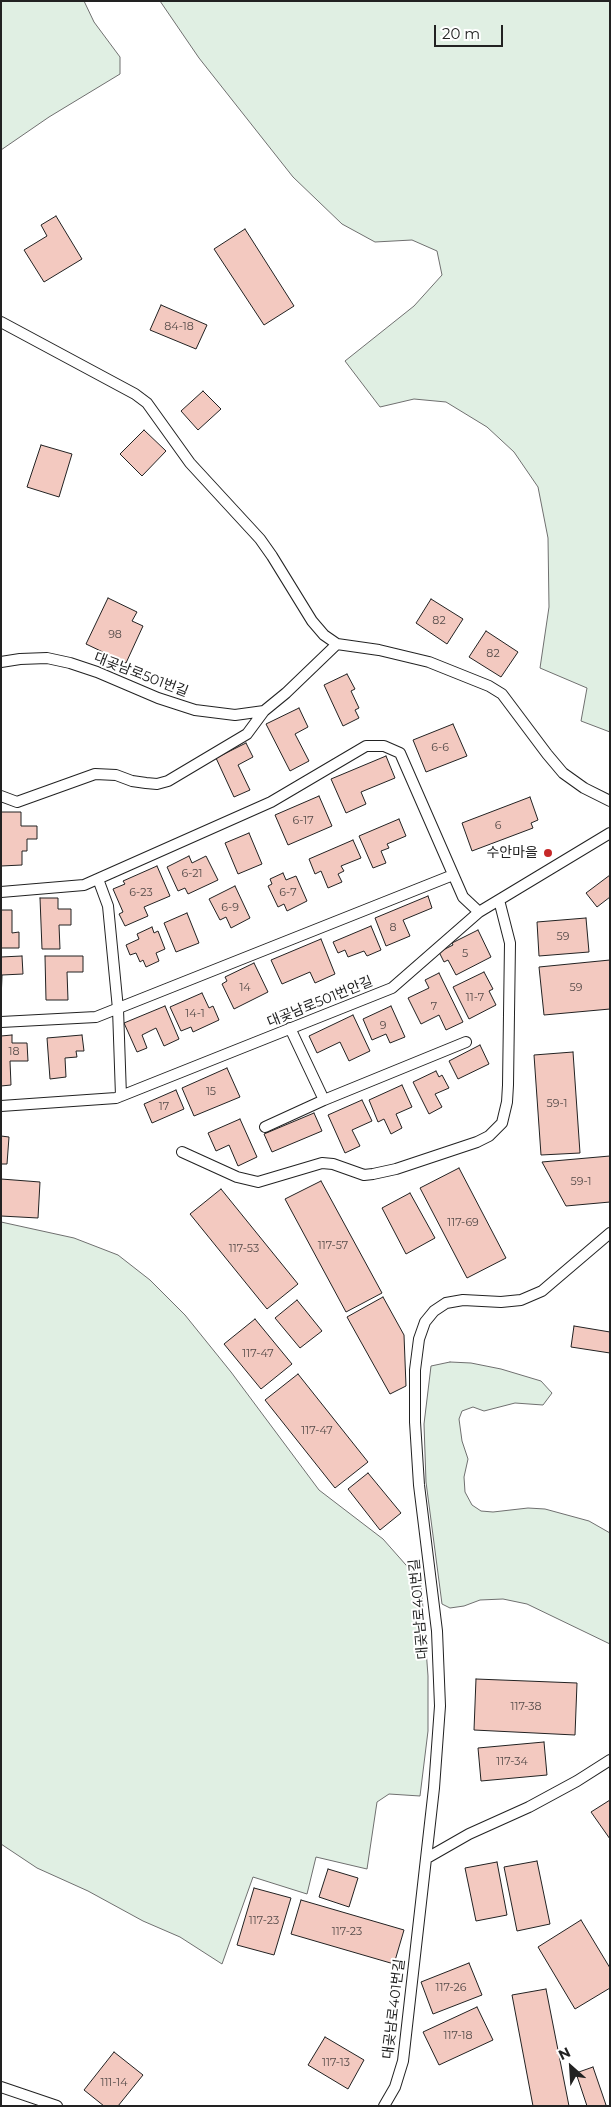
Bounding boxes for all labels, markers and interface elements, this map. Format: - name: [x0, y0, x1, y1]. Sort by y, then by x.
- scale bar: [436, 15, 505, 47]
- text: 20 m: [442, 24, 480, 43]
- house number: 84-18: [164, 320, 194, 334]
- house number: 82: [432, 614, 446, 628]
- house number: 98: [108, 628, 122, 642]
- house number: 82: [486, 647, 500, 661]
- street label: 대곶남로501번길: [92, 649, 190, 701]
- house number: 6-6: [431, 741, 449, 755]
- house number: 6-17: [292, 814, 314, 828]
- house number: 6: [495, 819, 501, 833]
- place label: 수안마을: [486, 845, 538, 861]
- marker: 수안마을: [542, 847, 554, 859]
- house number: 6-21: [181, 867, 203, 881]
- house number: 6-23: [129, 886, 153, 900]
- house number: 6-7: [279, 886, 297, 900]
- house number: 6-9: [221, 901, 239, 915]
- house number: 8: [389, 921, 397, 935]
- house number: 59: [557, 930, 569, 944]
- house number: 5: [462, 947, 468, 961]
- street label: 대곶남로501번안길: [265, 973, 375, 1031]
- house number: 14: [239, 981, 251, 995]
- house number: 59: [570, 981, 582, 995]
- house number: 11-7: [466, 991, 484, 1005]
- house number: 7: [431, 1000, 437, 1014]
- house number: 14-1: [185, 1007, 205, 1021]
- house number: 9: [380, 1019, 386, 1033]
- house number: 18: [9, 1045, 19, 1059]
- house number: 15: [206, 1085, 216, 1099]
- house number: 59-1: [547, 1097, 567, 1111]
- house number: 17: [159, 1100, 169, 1114]
- house number: 59-1: [571, 1175, 591, 1189]
- house number: 117-69: [447, 1216, 479, 1230]
- house number: 117-57: [318, 1239, 348, 1253]
- house number: 117-53: [229, 1242, 259, 1256]
- house number: 117-47: [242, 1347, 274, 1361]
- house number: 117-47: [301, 1424, 333, 1438]
- street label: 대곶남로401번길: [406, 1558, 432, 1660]
- house number: 117-38: [510, 1700, 542, 1714]
- house number: 117-34: [496, 1755, 528, 1769]
- house number: 117-23: [249, 1914, 279, 1928]
- house number: 117-23: [332, 1925, 362, 1939]
- street label: 대곶남로401번길: [380, 1958, 408, 2060]
- house number: 117-26: [436, 1981, 466, 1995]
- house number: 117-18: [444, 2029, 472, 2043]
- north arrow: [546, 2042, 596, 2092]
- text: N: [555, 2043, 573, 2064]
- house number: 117-13: [322, 2056, 350, 2070]
- house number: 111-14: [100, 2076, 128, 2090]

